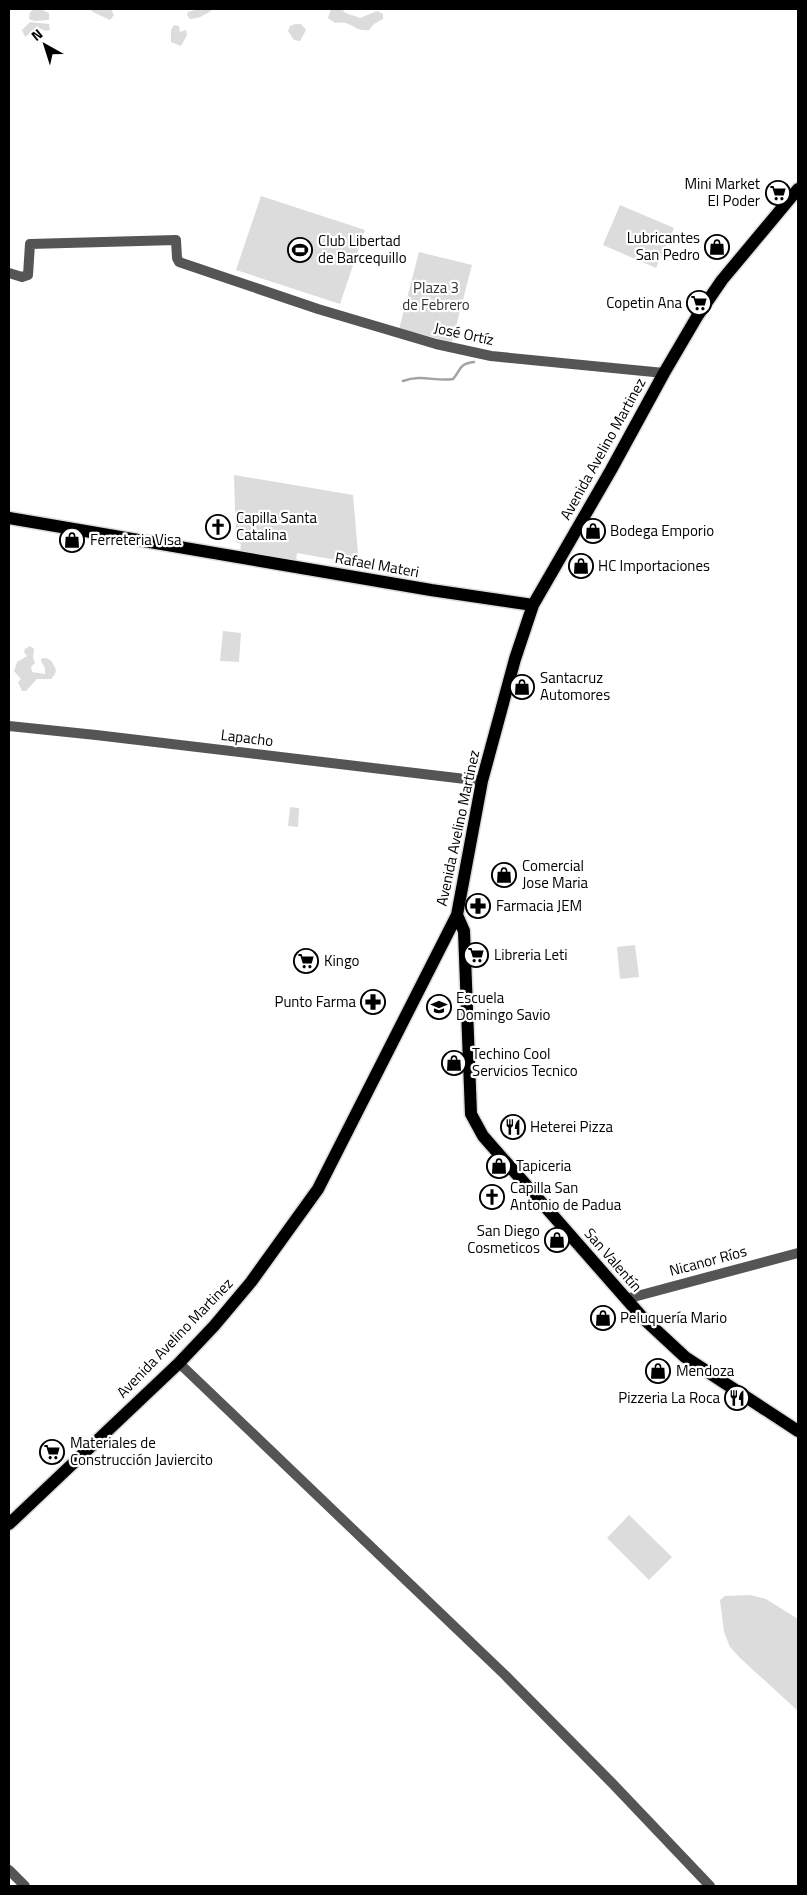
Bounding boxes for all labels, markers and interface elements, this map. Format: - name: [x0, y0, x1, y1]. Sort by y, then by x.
- north arrow: [20, 20, 70, 70]
- text: N: [26, 23, 47, 46]
- place label: Mini Market El Poder: [684, 172, 761, 212]
- supermarket icon: Mini Market El Poder: [765, 180, 791, 206]
- place label: Lubricantes San Pedro: [627, 226, 700, 266]
- place label: Club Libertad de Barcequillo: [318, 229, 407, 269]
- shop icon: Lubricantes San Pedro: [704, 234, 730, 260]
- sports icon: Club Libertad de Barcequillo: [287, 237, 313, 263]
- park label: Plaza 3 de Febrero: [402, 276, 470, 316]
- supermarket icon: Copetin Ana: [686, 290, 712, 316]
- place label: Copetin Ana: [606, 291, 682, 314]
- street label: José Ortíz: [432, 316, 496, 351]
- street label: Avenida Avelino Martinez: [554, 373, 651, 524]
- place label: Capilla Santa Catalina: [236, 506, 318, 546]
- church icon: Capilla Santa Catalina: [205, 514, 231, 540]
- shop icon: Bodega Emporio: [580, 518, 606, 544]
- place label: Bodega Emporio: [610, 519, 714, 542]
- shop icon: Ferreteria Visa: [59, 527, 85, 553]
- place label: Ferreteria Visa: [90, 528, 182, 551]
- street label: Rafael Materi: [333, 546, 421, 583]
- shop icon: HC Importaciones: [568, 553, 594, 579]
- place label: HC Importaciones: [598, 554, 710, 577]
- place label: Santacruz Automores: [540, 666, 610, 706]
- shop icon: Santacruz Automores: [509, 674, 535, 700]
- street label: Lapacho: [220, 723, 275, 752]
- street label: Avenida Avelino Martinez: [430, 748, 485, 908]
- place label: Comercial Jose Maria: [522, 854, 589, 894]
- shop icon: Comercial Jose Maria: [491, 862, 517, 888]
- pharmacy icon: Farmacia JEM: [465, 893, 491, 919]
- place label: Farmacia JEM: [496, 894, 582, 917]
- supermarket icon: Libreria Leti: [463, 942, 489, 968]
- place label: Libreria Leti: [494, 943, 567, 966]
- supermarket icon: Kingo: [293, 948, 319, 974]
- place label: Kingo: [324, 949, 360, 972]
- place label: Escuela Domingo Savio: [456, 986, 550, 1026]
- pharmacy icon: Punto Farma: [360, 989, 386, 1015]
- place label: Punto Farma: [274, 990, 356, 1013]
- school or university icon: Escuela Domingo Savio: [426, 994, 452, 1020]
- place label: Techino Cool Servicios Tecnico: [472, 1042, 578, 1082]
- shop icon: Techino Cool Servicios Tecnico: [441, 1050, 467, 1076]
- restaurant icon: Heterei Pizza: [500, 1114, 526, 1140]
- place label: Heterei Pizza: [530, 1115, 613, 1138]
- shop icon: Tapiceria: [486, 1153, 512, 1179]
- place label: Tapiceria: [516, 1154, 572, 1177]
- place label: Capilla San Antonio de Padua: [510, 1176, 622, 1216]
- church icon: Capilla San Antonio de Padua: [479, 1184, 505, 1210]
- place label: San Diego Cosmeticos: [467, 1219, 540, 1259]
- street label: San Valentín: [579, 1223, 648, 1297]
- shop icon: San Diego Cosmeticos: [544, 1227, 570, 1253]
- street label: Nicanor Ríos: [667, 1239, 749, 1282]
- street label: Avenida Avelino Martinez: [111, 1272, 238, 1403]
- shop icon: Peluquería Mario: [590, 1305, 616, 1331]
- place label: Peluquería Mario: [620, 1306, 727, 1329]
- shop icon: Mendoza: [645, 1358, 671, 1384]
- place label: Mendoza: [676, 1359, 735, 1382]
- restaurant icon: Pizzeria La Roca: [724, 1385, 750, 1411]
- place label: Pizzeria La Roca: [618, 1386, 720, 1409]
- place label: Materiales de Construcción Javiercito: [70, 1431, 213, 1471]
- supermarket icon: Materiales de Construcción Javiercito: [39, 1439, 65, 1465]

